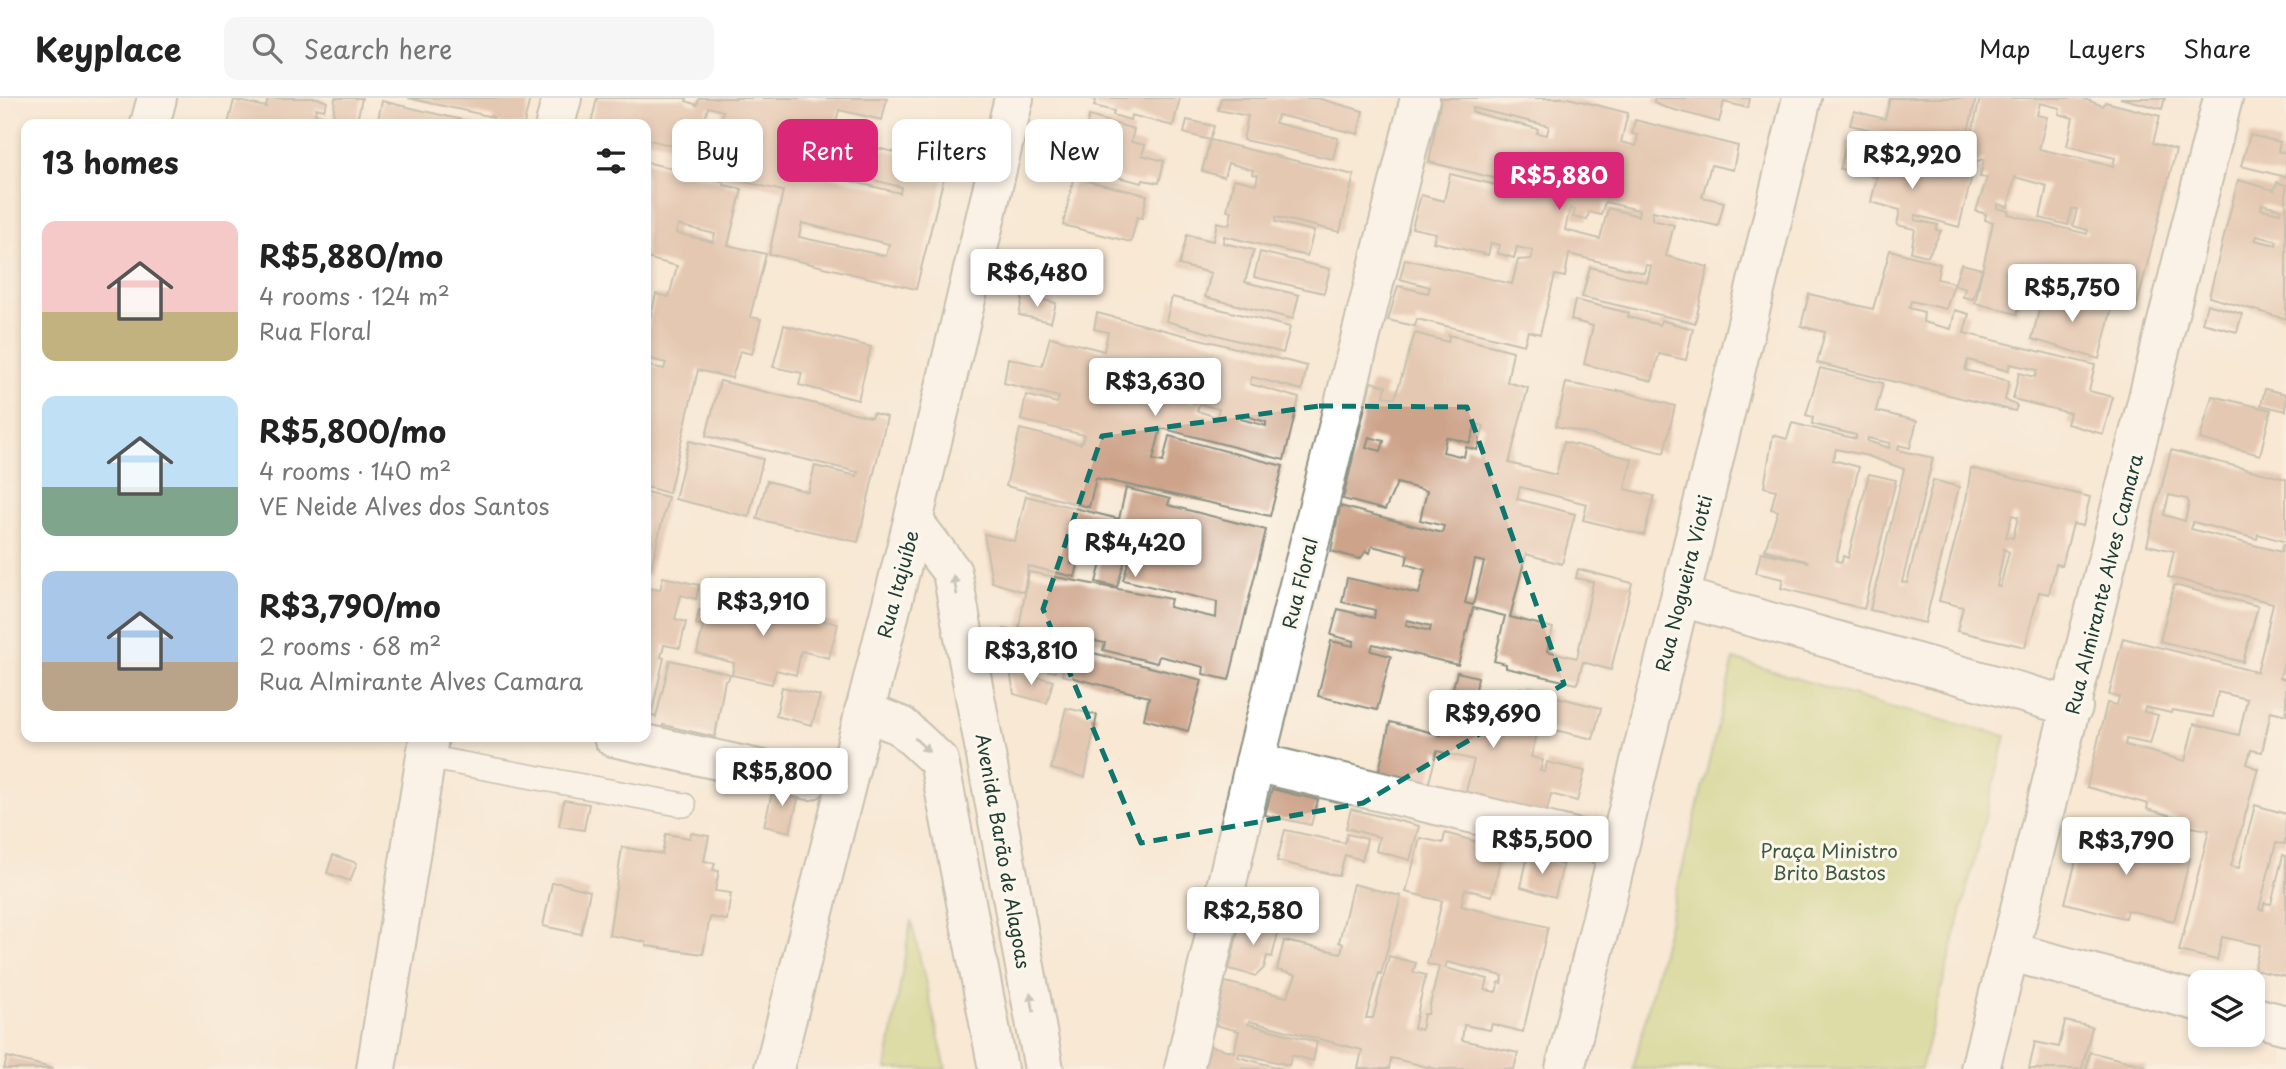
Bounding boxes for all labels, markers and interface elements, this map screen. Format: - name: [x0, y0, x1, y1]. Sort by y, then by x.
- search box: [224, 17, 714, 80]
- text: Keyplace: [35, 23, 182, 73]
- icon: search: [248, 29, 286, 67]
- text: Search here: [304, 29, 452, 68]
- text: Map: [1979, 30, 2030, 66]
- text: Layers: [2068, 30, 2145, 66]
- text: Share: [2183, 30, 2251, 66]
- chip: Buy: [672, 119, 763, 182]
- chip: Rent: [777, 119, 878, 182]
- chip: Filters: [892, 119, 1011, 182]
- chip: New: [1025, 119, 1123, 182]
- pin: R$2,920: [1847, 132, 1977, 191]
- text: R$2,920: [1863, 136, 1961, 171]
- text: 13 homes: [42, 139, 179, 184]
- icon: filters: [592, 142, 630, 180]
- pin: R$5,880: [1494, 152, 1624, 212]
- text: R$5,880: [1510, 157, 1608, 192]
- text: R$5,880/mo: [259, 233, 443, 278]
- icon: home: [98, 249, 182, 333]
- pin: R$6,480: [972, 250, 1102, 309]
- text: R$6,480: [986, 254, 1088, 289]
- pin: R$5,750: [2007, 264, 2137, 324]
- text: R$5,750: [2024, 269, 2120, 304]
- text: 4 rooms · 124 m²: [259, 278, 450, 313]
- text: Rua Floral: [259, 313, 372, 348]
- pin: R$3,630: [1090, 358, 1220, 418]
- text: R$3,630: [1105, 363, 1205, 398]
- text: R$5,800/mo: [259, 408, 446, 453]
- icon: home: [98, 424, 182, 508]
- street label: Rua Almirante Alves Camara: [2057, 451, 2149, 717]
- text: 4 rooms · 140 m²: [259, 453, 451, 488]
- text: VE Neide Alves dos Santos: [259, 488, 549, 523]
- street label: Rua Nogueira Viotti: [1647, 492, 1719, 674]
- pin: R$4,420: [1070, 519, 1200, 579]
- text: R$4,420: [1084, 524, 1186, 559]
- street label: Rua Itajuíbe: [869, 527, 925, 641]
- street label: Rua Floral: [1274, 534, 1324, 632]
- one-way arrow: [949, 574, 960, 596]
- pin: R$3,910: [698, 578, 828, 638]
- text: R$3,790/mo: [259, 583, 441, 628]
- text: R$3,910: [717, 583, 810, 618]
- icon: home: [98, 599, 182, 683]
- text: 2 rooms · 68 m²: [259, 628, 441, 663]
- pin: R$3,810: [966, 628, 1096, 687]
- text: R$3,810: [984, 632, 1078, 667]
- text: Rua Almirante Alves Camara: [259, 663, 583, 698]
- pin: R$9,690: [1428, 690, 1558, 750]
- text: R$9,690: [1445, 695, 1541, 730]
- street label: Avenida Barão de Alagoas: [970, 731, 1038, 971]
- one-way arrow: [913, 737, 931, 753]
- pin: R$5,800: [717, 748, 847, 808]
- text: R$5,800: [732, 753, 832, 788]
- pin: R$5,500: [1477, 816, 1607, 876]
- pin: R$3,790: [2061, 818, 2191, 877]
- text: R$5,500: [1492, 821, 1592, 856]
- text: R$3,790: [2078, 822, 2174, 857]
- park label: Praça Ministro Brito Bastos: [1760, 836, 1898, 886]
- pin: R$2,580: [1188, 888, 1318, 947]
- text: R$2,580: [1203, 892, 1303, 927]
- map controls: [2188, 970, 2265, 1047]
- button: layers: [2188, 970, 2265, 1047]
- one-way arrow: [1026, 991, 1037, 1013]

